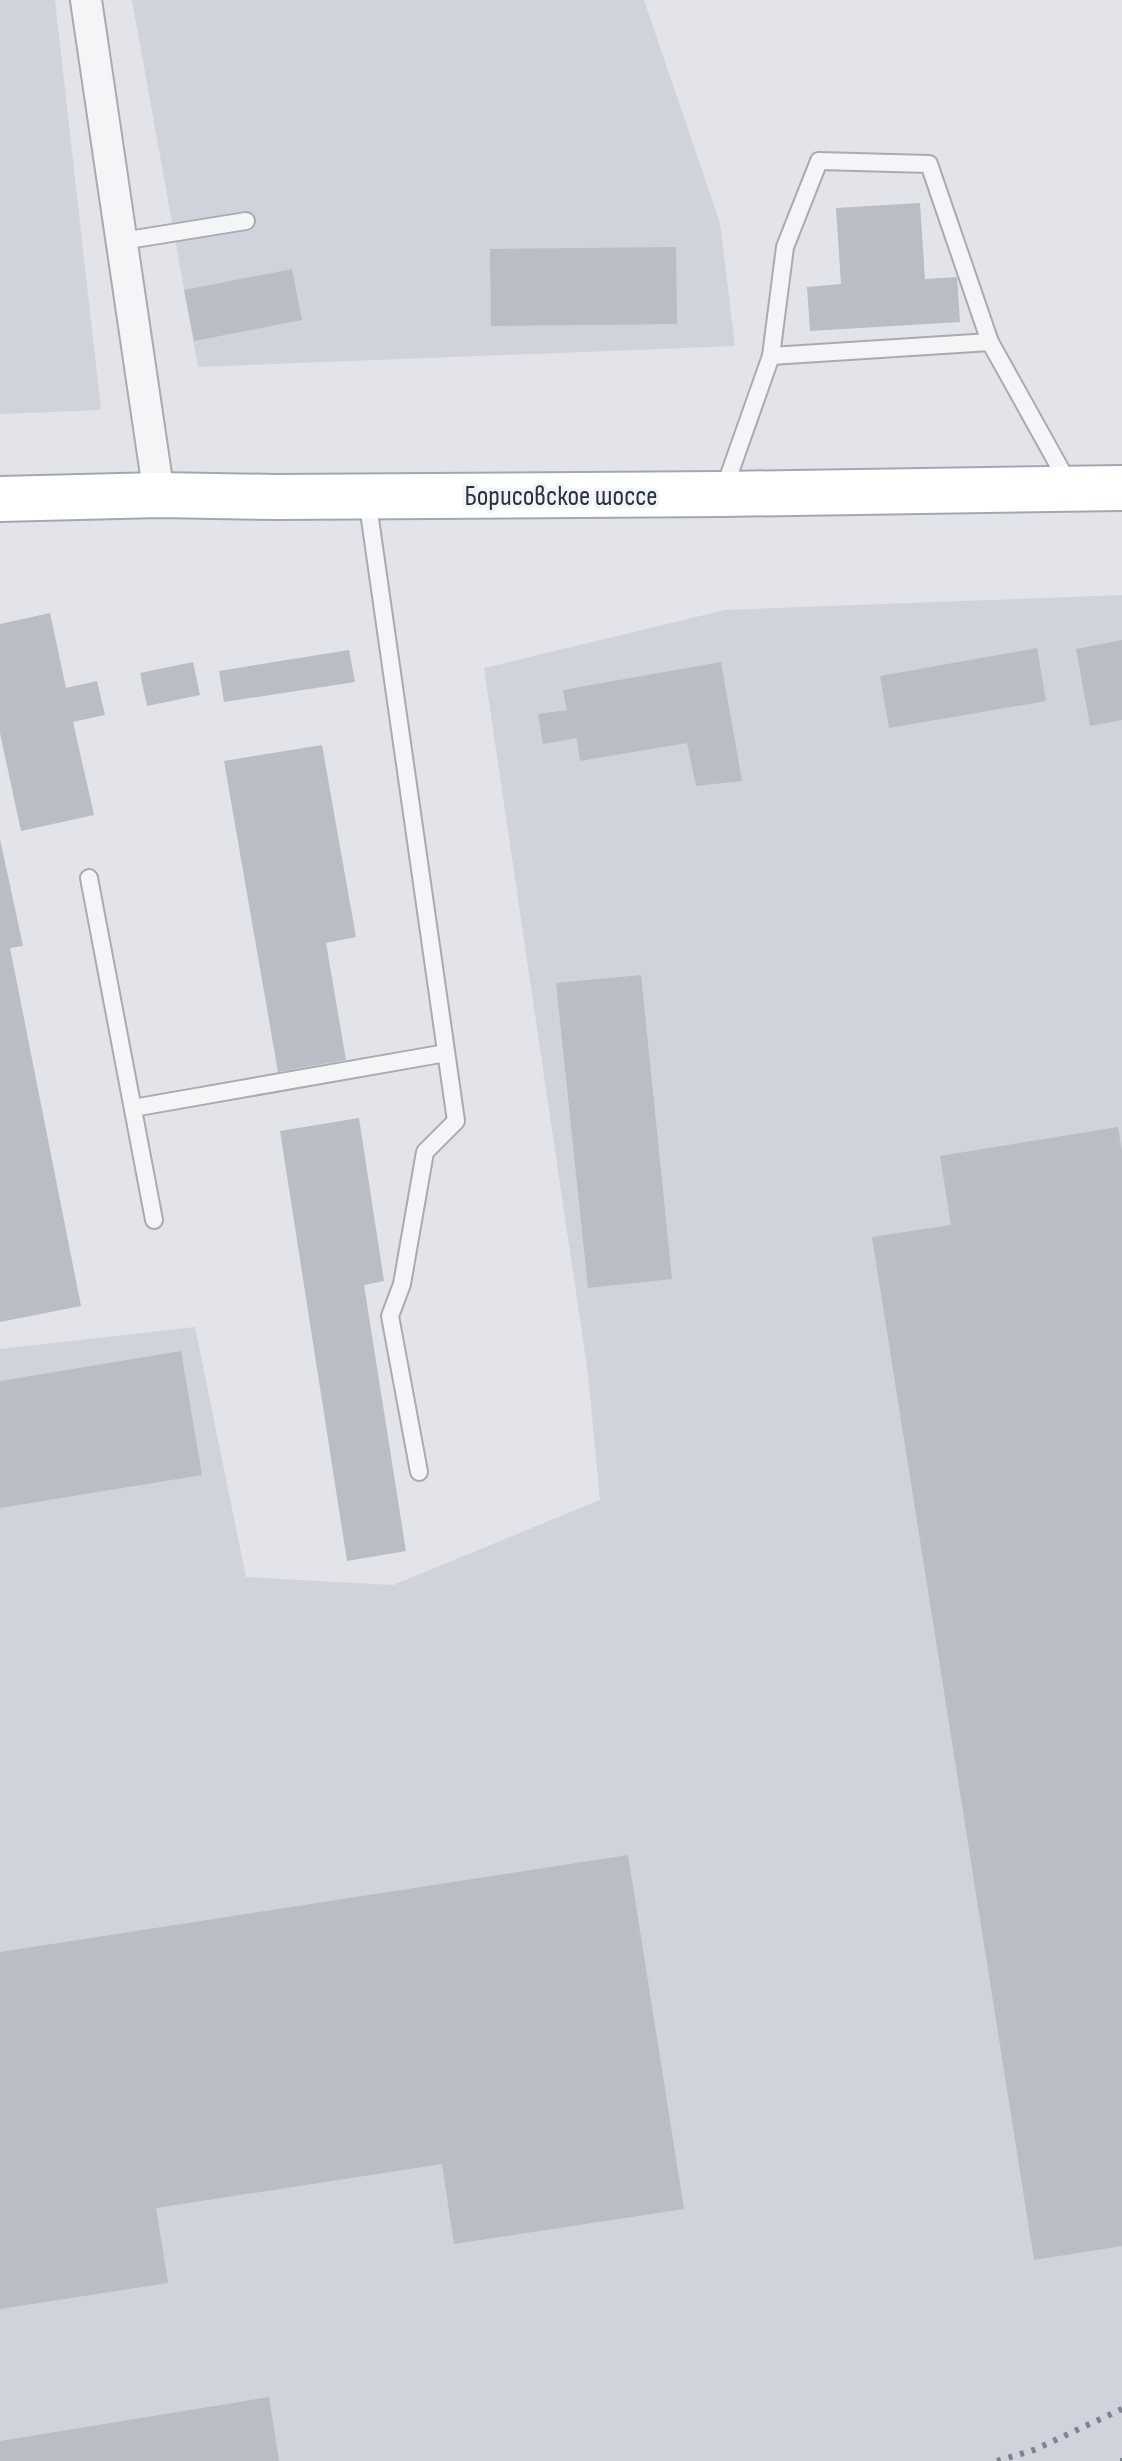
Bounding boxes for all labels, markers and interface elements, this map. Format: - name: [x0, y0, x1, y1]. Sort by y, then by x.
- street label: Борисовское шоссе: [464, 480, 658, 513]

